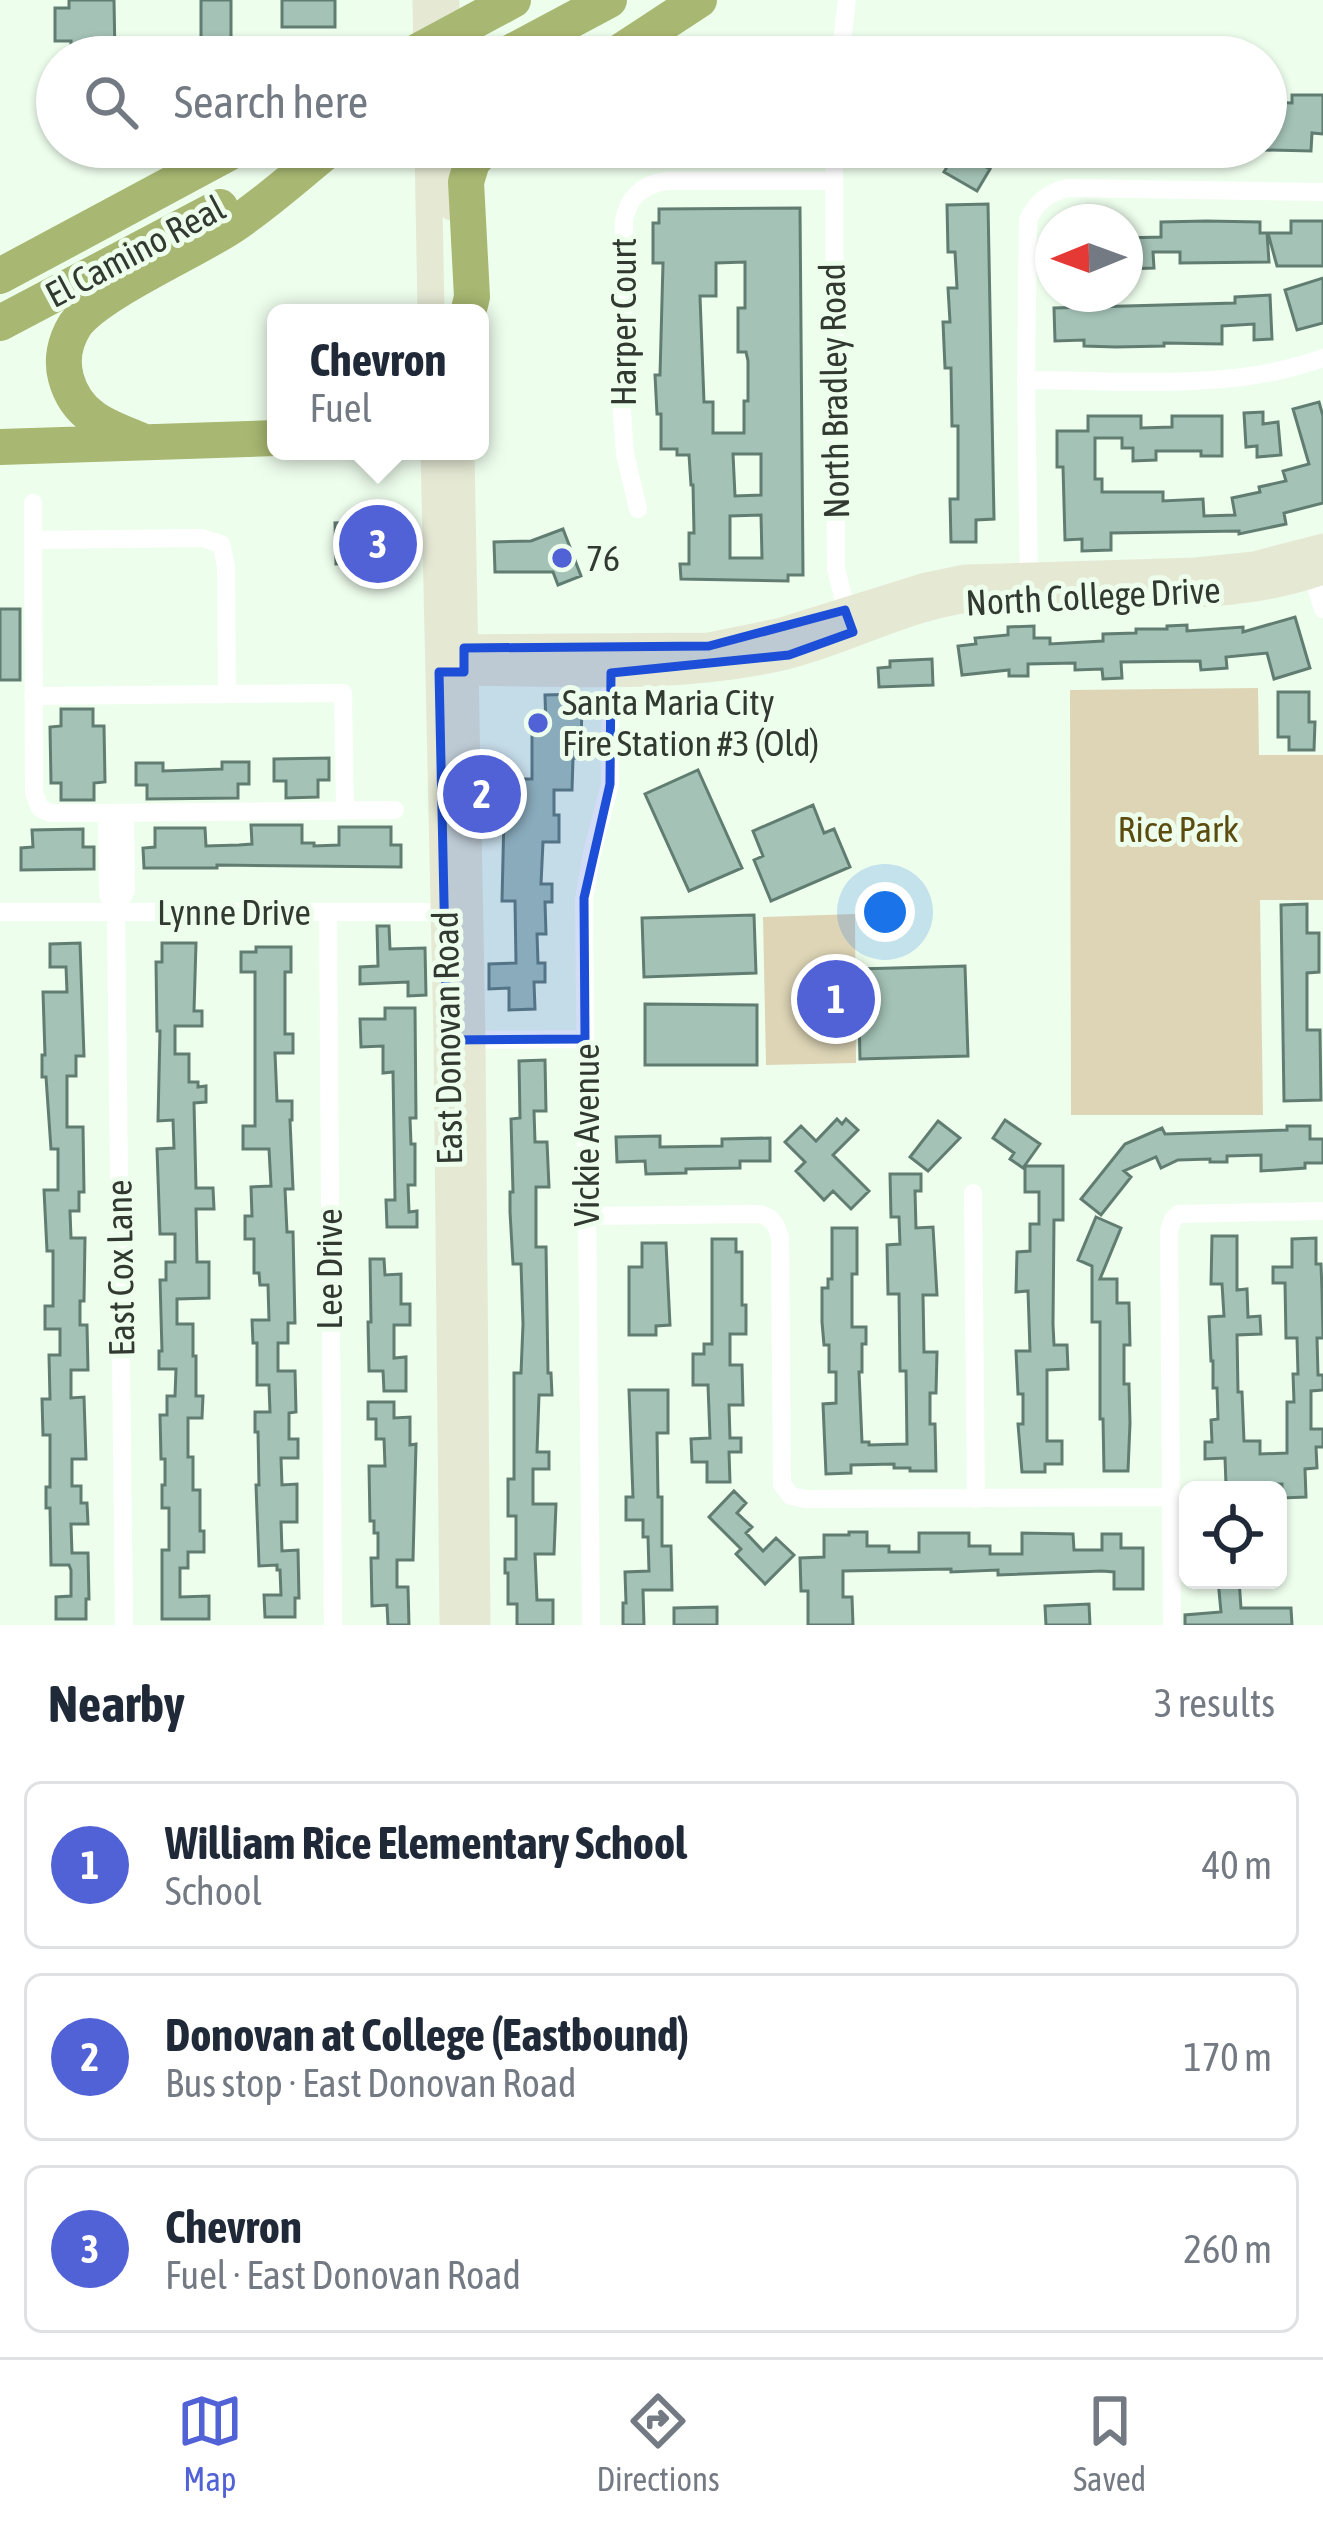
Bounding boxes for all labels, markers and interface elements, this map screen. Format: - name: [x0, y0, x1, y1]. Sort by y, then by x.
- search box: [36, 36, 1287, 168]
- icon: search: [78, 69, 144, 135]
- text: Search here: [174, 76, 368, 128]
- street label: El Camino Real: [38, 186, 232, 316]
- north arrow: [1035, 204, 1143, 312]
- street label: Harper Court: [602, 238, 644, 406]
- street label: North Bradley Road: [811, 263, 857, 519]
- popup: [267, 304, 489, 460]
- text: Chevron: [310, 334, 446, 386]
- text: Fuel: [310, 386, 372, 430]
- pin: 3: [339, 499, 417, 589]
- place label: 76: [586, 537, 620, 579]
- marker: 76: [549, 545, 575, 571]
- street label: North College Drive: [964, 568, 1222, 624]
- place label: Santa Maria City Fire Station #3 (Old): [562, 681, 819, 764]
- marker: Santa Maria City Fire Station #3 (Old): [525, 710, 551, 736]
- pin: 2: [443, 749, 521, 839]
- park label: Rice Park: [1118, 808, 1239, 850]
- your location: [855, 882, 915, 942]
- street label: Lynne Drive: [157, 891, 311, 933]
- street label: East Donovan Road: [424, 911, 470, 1165]
- pin: 1: [797, 954, 875, 1044]
- street label: Vickie Avenue: [565, 1043, 607, 1227]
- street label: East Cox Lane: [97, 1179, 143, 1357]
- street label: Lee Drive: [308, 1208, 350, 1330]
- map controls: [1179, 1481, 1287, 1589]
- button: locate: [1179, 1481, 1287, 1589]
- text: Nearby: [48, 1674, 185, 1733]
- text: 3 results: [1154, 1681, 1275, 1725]
- text: William Rice Elementary School: [165, 1817, 687, 1869]
- text: 1: [81, 1843, 99, 1887]
- text: 40 m: [1202, 1843, 1272, 1887]
- text: School: [165, 1869, 262, 1913]
- text: Donovan at College (Eastbound): [165, 2009, 689, 2061]
- text: 2: [81, 2035, 99, 2079]
- text: 170 m: [1184, 2035, 1272, 2079]
- text: Bus stop · East Donovan Road: [165, 2061, 577, 2105]
- text: Chevron: [165, 2201, 302, 2253]
- text: 3: [81, 2227, 99, 2271]
- text: 260 m: [1184, 2227, 1272, 2271]
- text: Fuel · East Donovan Road: [165, 2253, 521, 2297]
- tab: Map: [177, 2388, 243, 2498]
- tab: Directions: [596, 2388, 720, 2498]
- tab: Saved: [1073, 2388, 1146, 2498]

